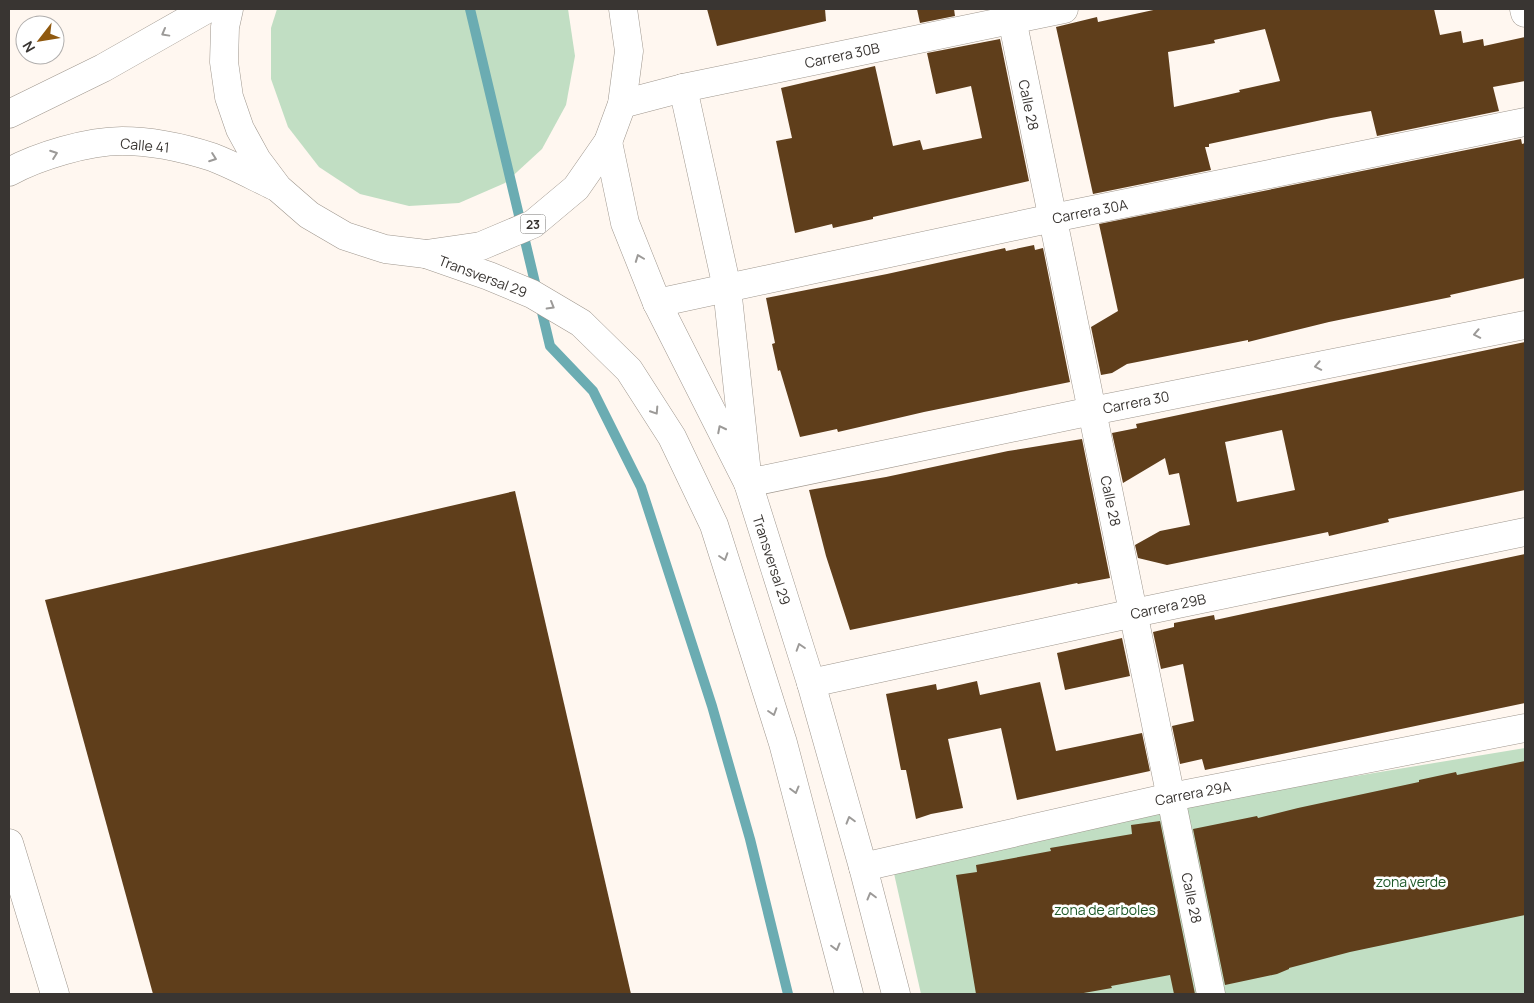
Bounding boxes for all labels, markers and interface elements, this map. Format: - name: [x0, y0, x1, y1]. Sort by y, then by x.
- north arrow: [15, 15, 65, 65]
- one-way arrow: [161, 27, 170, 37]
- text: N: [18, 38, 39, 56]
- street label: Carrera 30B: [803, 38, 882, 72]
- street label: Calle 28: [1014, 78, 1044, 132]
- street label: Calle 41: [120, 133, 170, 157]
- one-way arrow: [49, 150, 58, 160]
- one-way arrow: [208, 152, 216, 162]
- street label: Carrera 30A: [1051, 194, 1129, 228]
- road number: 23: [520, 214, 546, 233]
- street label: Transversal 29: [436, 250, 530, 302]
- one-way arrow: [635, 254, 645, 263]
- one-way arrow: [546, 299, 555, 309]
- one-way arrow: [1473, 329, 1482, 339]
- one-way arrow: [1314, 360, 1322, 371]
- street label: Carrera 30: [1101, 386, 1171, 418]
- one-way arrow: [649, 405, 659, 414]
- one-way arrow: [716, 425, 727, 434]
- street label: Calle 28: [1096, 474, 1126, 528]
- street label: Transversal 29: [749, 513, 795, 607]
- one-way arrow: [718, 553, 728, 561]
- street label: Carrera 29B: [1129, 589, 1208, 623]
- one-way arrow: [796, 643, 806, 651]
- one-way arrow: [768, 707, 778, 716]
- street label: Carrera 29A: [1153, 776, 1233, 810]
- one-way arrow: [790, 786, 800, 794]
- one-way arrow: [845, 816, 855, 824]
- street label: Calle 28: [1177, 871, 1207, 925]
- park label: zona verde: [1376, 872, 1446, 891]
- one-way arrow: [866, 893, 876, 901]
- park label: zona de arboles: [1054, 900, 1156, 919]
- one-way arrow: [831, 943, 841, 951]

